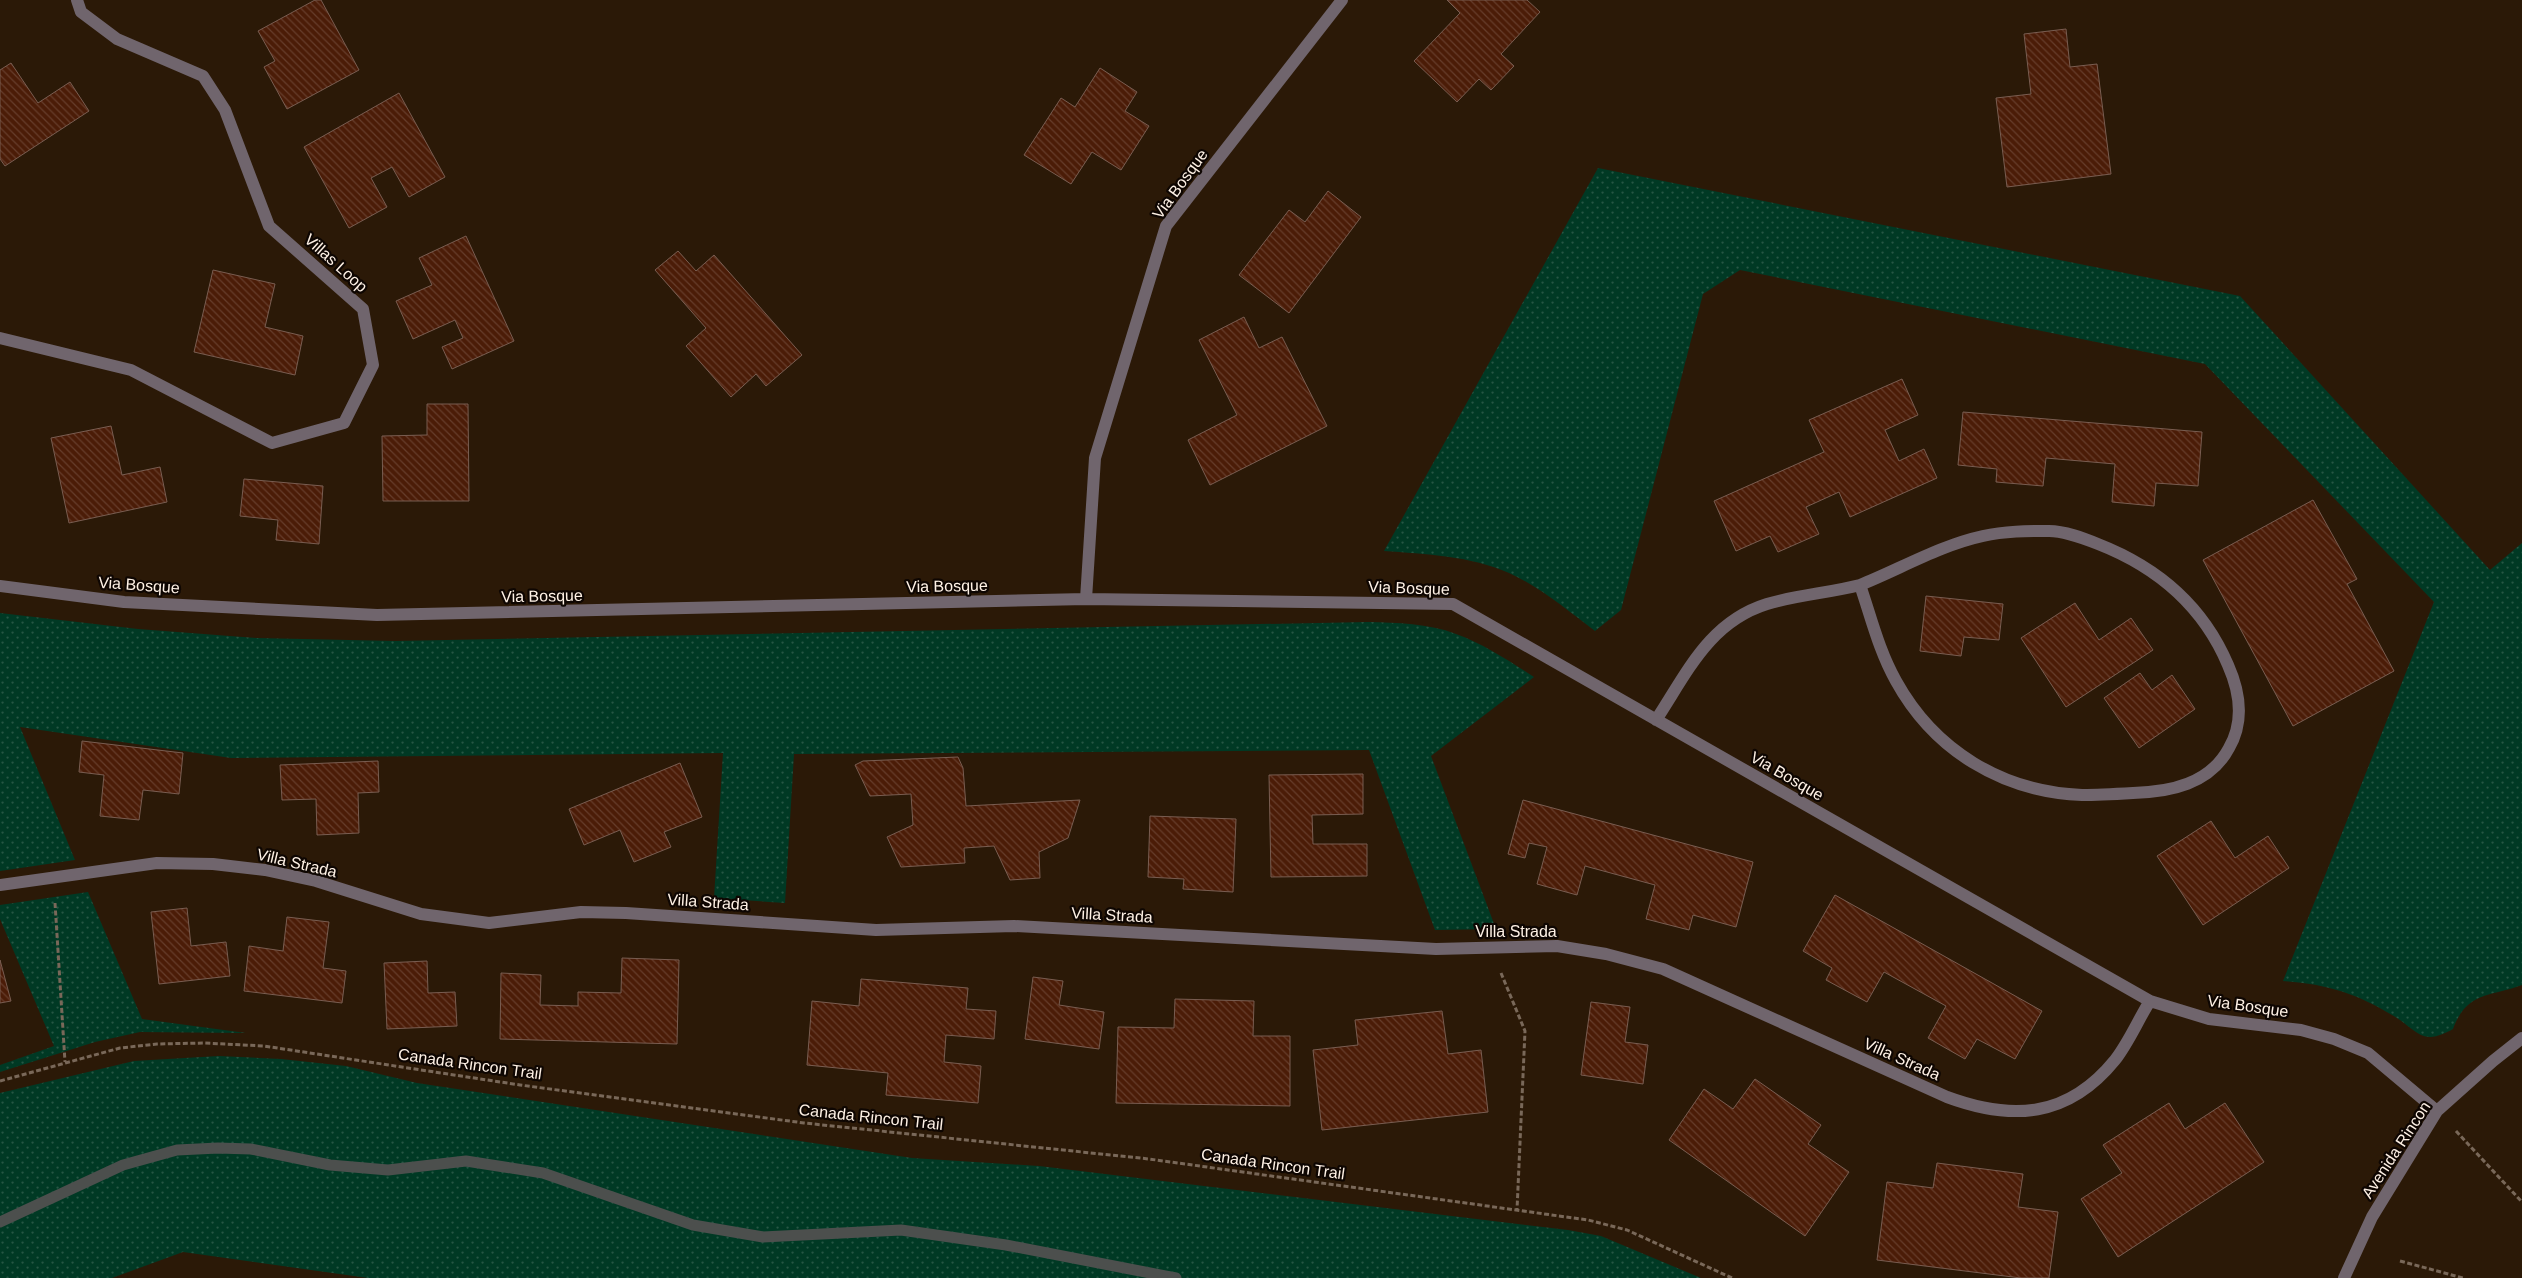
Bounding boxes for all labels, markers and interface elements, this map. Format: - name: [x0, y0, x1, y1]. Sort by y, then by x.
- street label: Via Bosque: [1149, 146, 1211, 222]
- street label: Villas Loop: [301, 231, 371, 295]
- street label: Via Bosque: [98, 574, 180, 596]
- street label: Via Bosque: [906, 577, 988, 595]
- street label: Via Bosque: [1368, 578, 1450, 598]
- street label: Via Bosque: [501, 587, 583, 605]
- street label: Via Bosque: [1747, 748, 1827, 804]
- street label: Villa Strada: [255, 846, 339, 880]
- street label: Villa Strada: [667, 891, 749, 913]
- street label: Villa Strada: [1071, 904, 1153, 926]
- street label: Villa Strada: [1475, 923, 1557, 940]
- street label: Via Bosque: [2206, 992, 2290, 1020]
- street label: Villa Strada: [1861, 1035, 1943, 1083]
- street label: Canada Rincon Trail: [397, 1045, 543, 1083]
- street label: Avenida Rincon: [2358, 1098, 2434, 1202]
- street label: Canada Rincon Trail: [798, 1101, 944, 1133]
- street label: Canada Rincon Trail: [1200, 1145, 1346, 1183]

